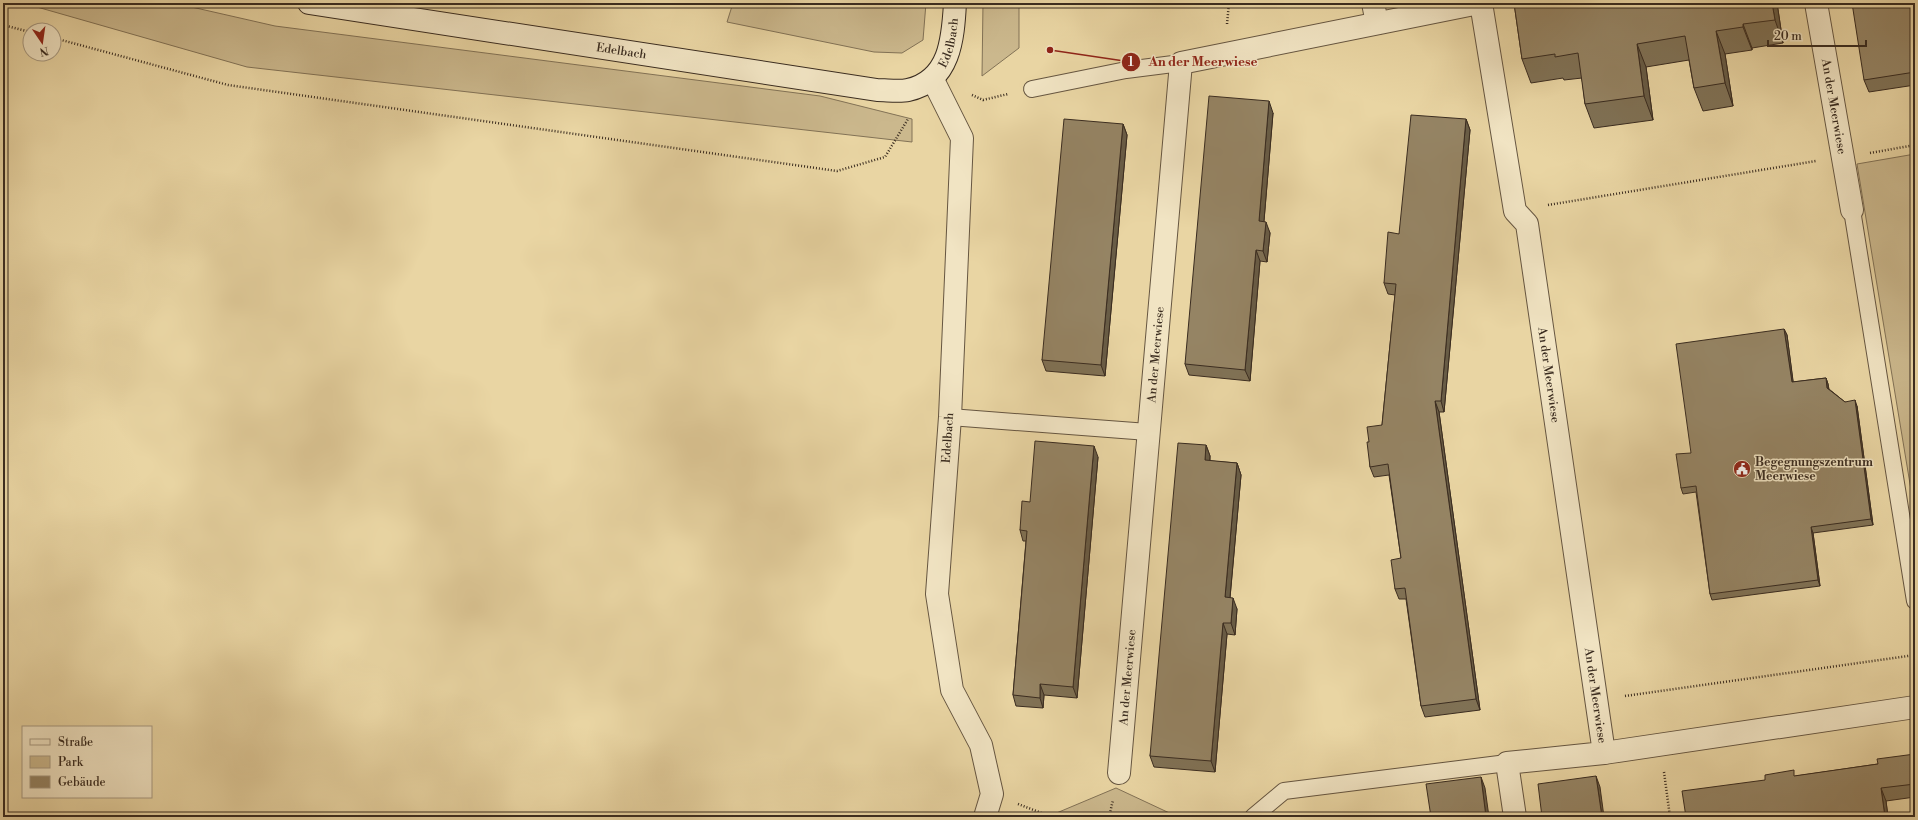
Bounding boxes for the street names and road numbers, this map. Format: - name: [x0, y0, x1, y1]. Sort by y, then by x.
- street label: Edelbach: [935, 17, 962, 70]
- street label: Edelbach: [595, 40, 648, 62]
- street label: An der Meerwiese: [1818, 57, 1850, 155]
- street label: An der Meerwiese: [1144, 306, 1167, 404]
- street label: An der Meerwiese: [1534, 325, 1563, 424]
- street label: Edelbach: [939, 412, 957, 464]
- street label: An der Meerwiese: [1116, 629, 1139, 727]
- street label: An der Meerwiese: [1581, 646, 1610, 744]

